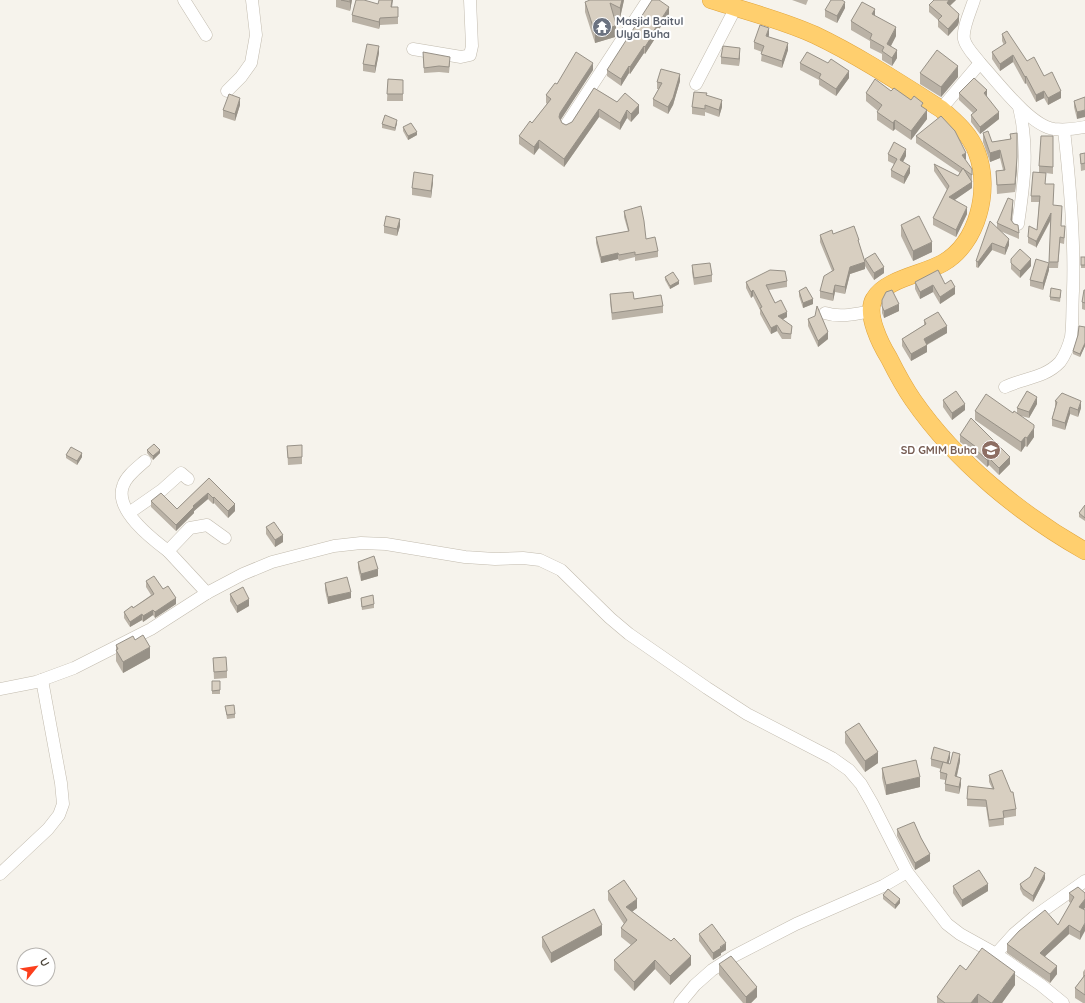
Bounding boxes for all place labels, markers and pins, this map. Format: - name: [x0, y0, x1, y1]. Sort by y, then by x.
- place label: Masjid Baitul Ulya Buha: [616, 14, 683, 41]
- temple icon: Masjid Baitul Ulya Buha: [591, 16, 613, 38]
- school or university icon: SD GMIM Buha: [980, 439, 1002, 461]
- place label: SD GMIM Buha: [901, 443, 977, 457]

